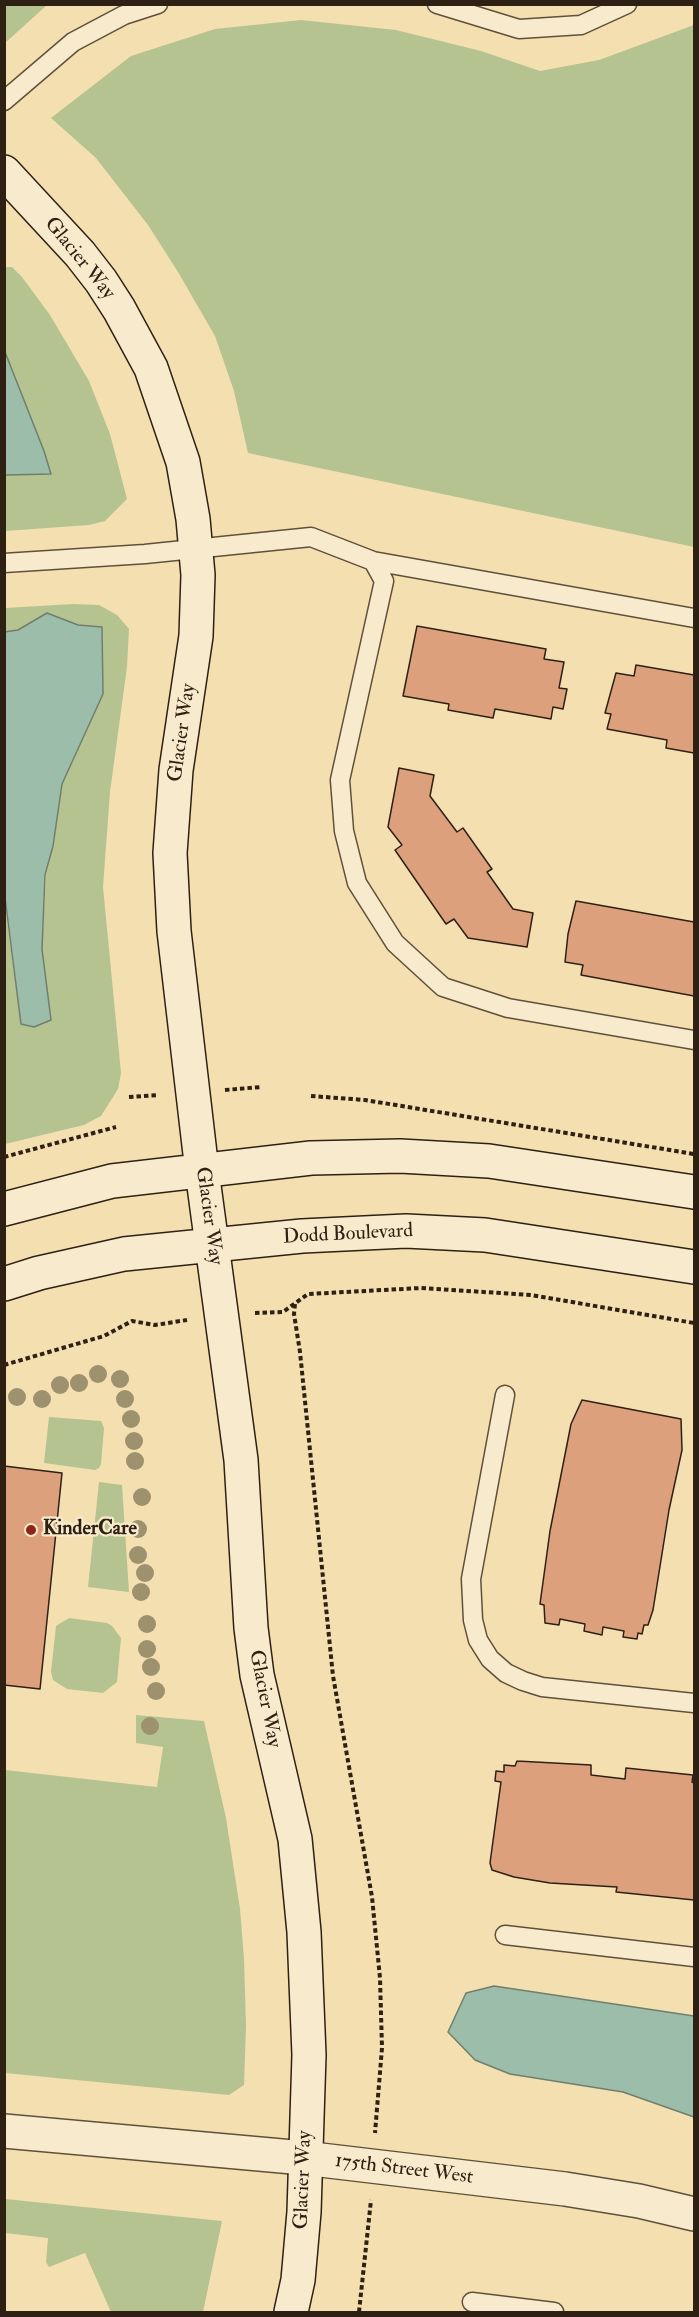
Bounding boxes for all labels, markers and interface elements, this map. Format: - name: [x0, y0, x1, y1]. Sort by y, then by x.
- street label: Glacier Way: [39, 213, 119, 305]
- street label: Glacier Way: [164, 682, 202, 784]
- street label: Glacier Way: [189, 1165, 227, 1267]
- street label: Dodd Boulevard: [282, 1220, 414, 1250]
- place label: KinderCare: [43, 1518, 137, 1542]
- marker: KinderCare: [24, 1523, 38, 1537]
- street label: Glacier Way: [243, 1648, 285, 1750]
- street label: Glacier Way: [290, 2130, 318, 2230]
- street label: 175th Street West: [334, 2150, 474, 2190]

